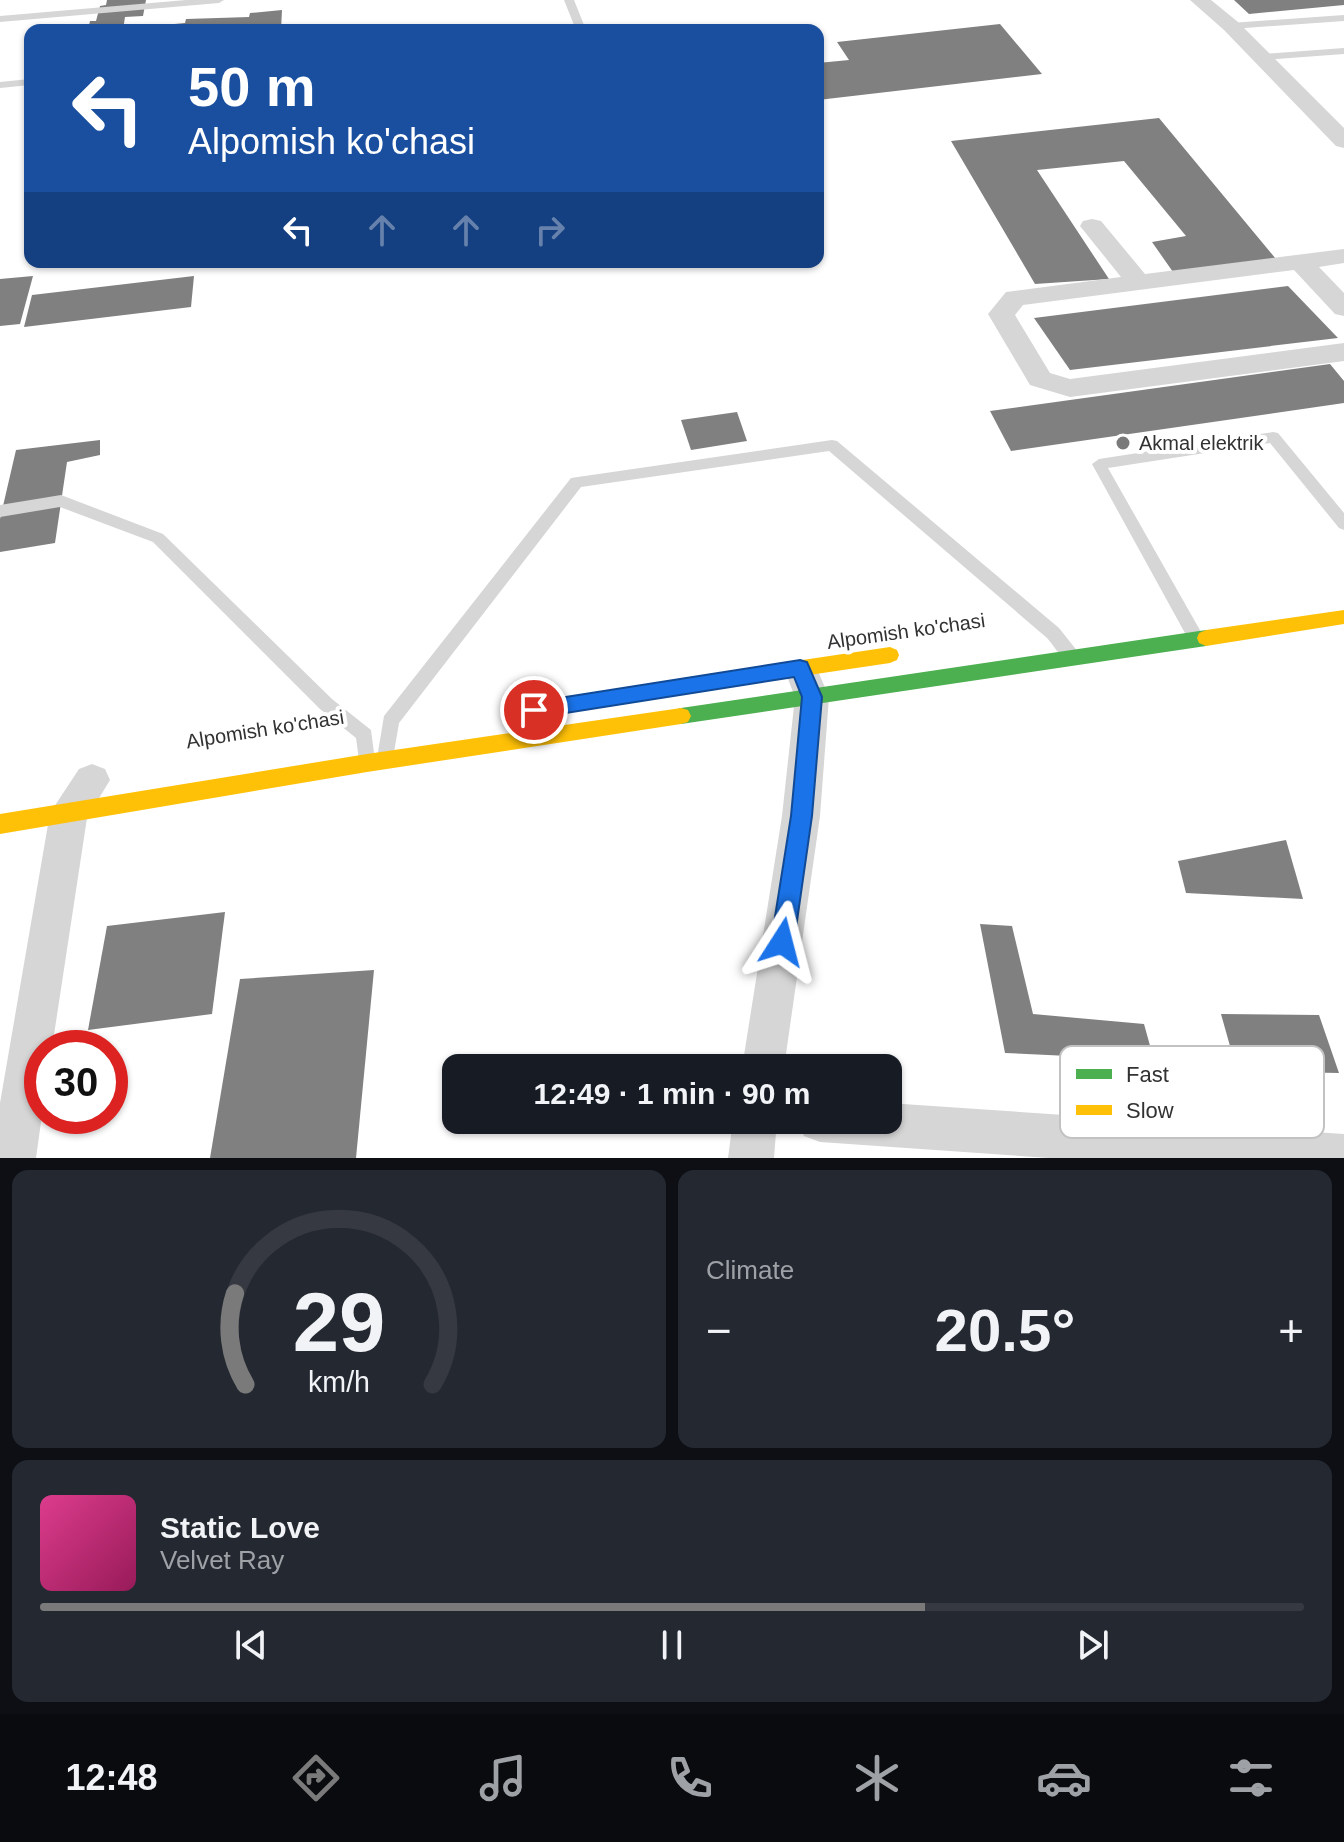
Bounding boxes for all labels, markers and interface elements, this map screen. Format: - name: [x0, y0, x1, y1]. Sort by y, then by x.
- text: 50 m: [188, 55, 316, 118]
- icon: left: [56, 56, 160, 160]
- text: Alpomish ko'chasi: [188, 121, 475, 162]
- icon: left: [276, 208, 320, 252]
- icon: ahead: [360, 208, 404, 252]
- icon: ahead: [444, 208, 488, 252]
- icon: right: [528, 208, 572, 252]
- place label: Akmal elektrik: [1139, 432, 1264, 454]
- marker: Akmal elektrik: [1114, 434, 1132, 452]
- street label: Alpomish ko'chasi: [826, 609, 986, 653]
- pin: [500, 676, 568, 744]
- icon: arrive: [512, 688, 556, 732]
- street label: Alpomish ko'chasi: [185, 706, 345, 752]
- position arrow: [740, 900, 824, 984]
- speed limit sign: 30: [24, 1030, 128, 1134]
- legend: [1060, 1046, 1324, 1138]
- text: Fast: [1126, 1062, 1169, 1087]
- text: 12:49 · 1 min · 90 m: [534, 1077, 810, 1110]
- text: Slow: [1126, 1098, 1174, 1123]
- text: Climate: [706, 1255, 794, 1285]
- text: 29: [293, 1276, 385, 1369]
- text: 20.5°: [935, 1297, 1075, 1364]
- text: −: [706, 1306, 732, 1355]
- text: +: [1278, 1306, 1304, 1355]
- text: km/h: [308, 1366, 370, 1398]
- text: Static Love: [160, 1511, 320, 1544]
- text: Velvet Ray: [160, 1545, 284, 1575]
- icon: previous: [229, 1623, 273, 1667]
- icon: pause: [650, 1623, 694, 1667]
- icon: next: [1071, 1623, 1115, 1667]
- icon: directions: [288, 1750, 344, 1806]
- icon: music: [475, 1750, 531, 1806]
- icon: phone: [662, 1750, 718, 1806]
- icon: climate: [849, 1750, 905, 1806]
- icon: car: [1036, 1750, 1092, 1806]
- icon: filters: [1223, 1750, 1279, 1806]
- text: 12:48: [65, 1757, 158, 1798]

